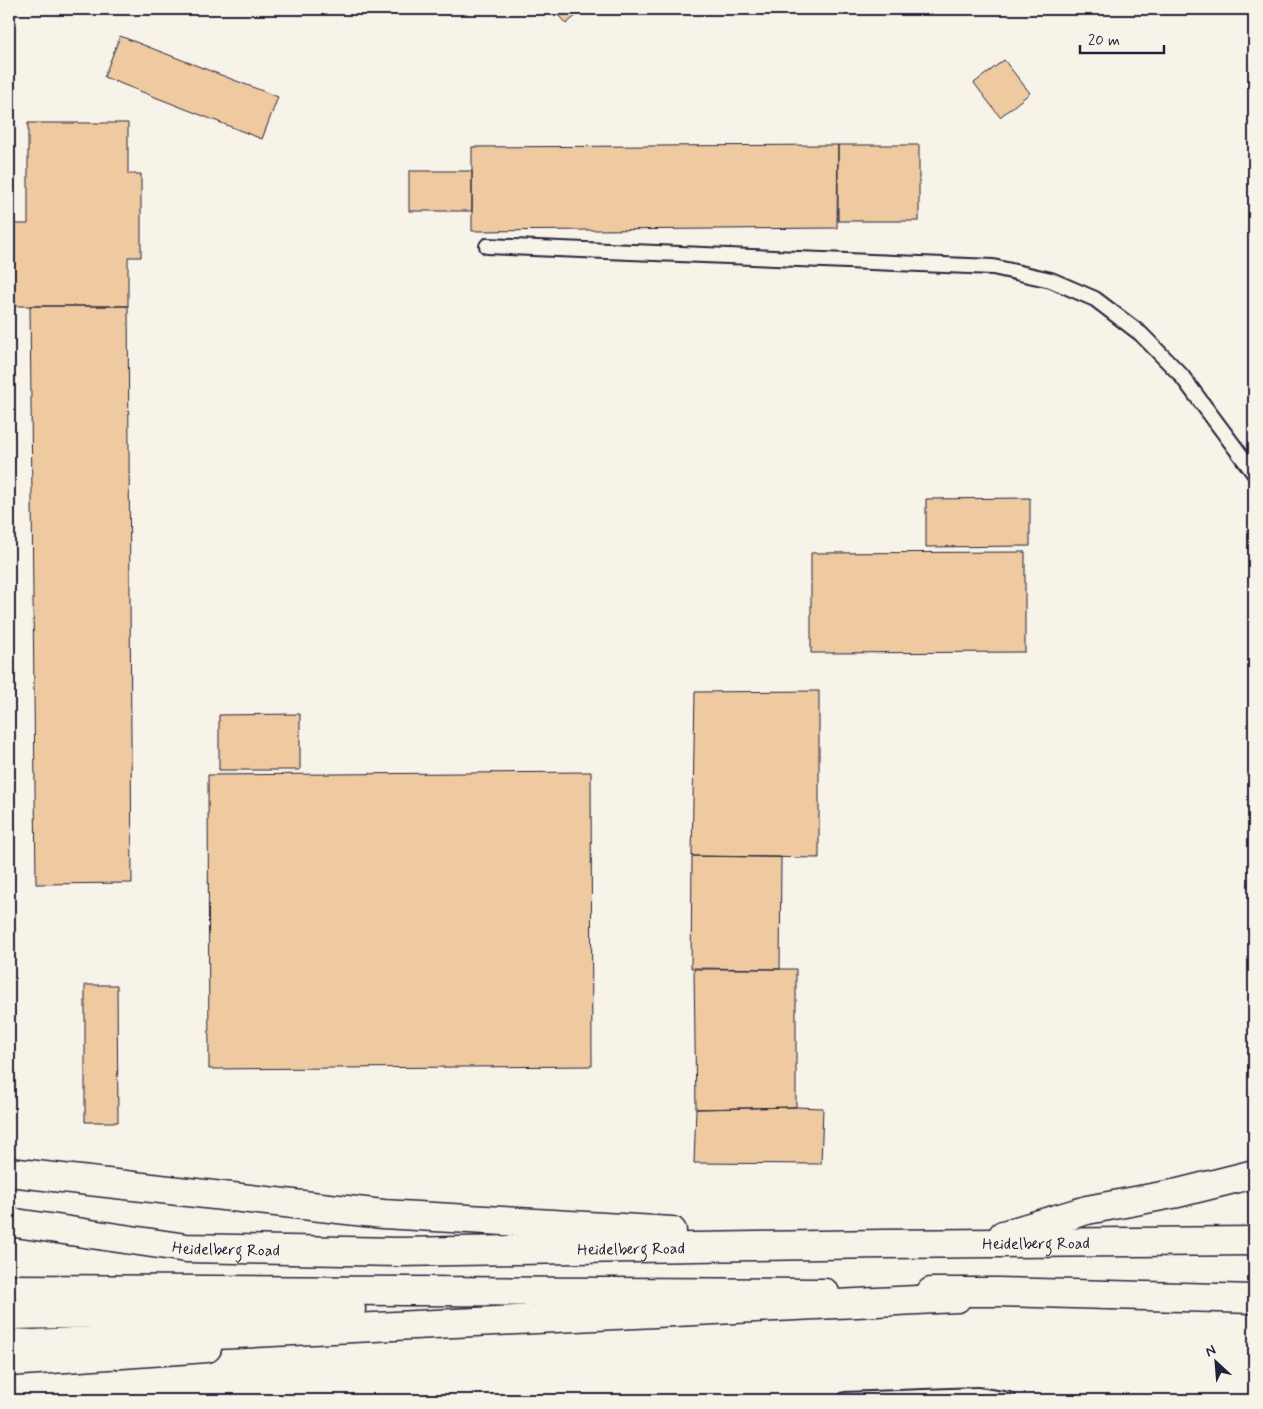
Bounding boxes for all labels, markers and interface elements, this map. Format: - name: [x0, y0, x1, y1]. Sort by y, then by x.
- scale bar: [1080, 22, 1164, 54]
- text: 20 m: [1088, 31, 1120, 51]
- street label: Heidelberg Road: [982, 1233, 1090, 1256]
- street label: Heidelberg Road: [171, 1237, 280, 1262]
- street label: Heidelberg Road: [577, 1238, 685, 1261]
- north arrow: [1190, 1336, 1240, 1386]
- text: N: [1203, 1341, 1219, 1361]

